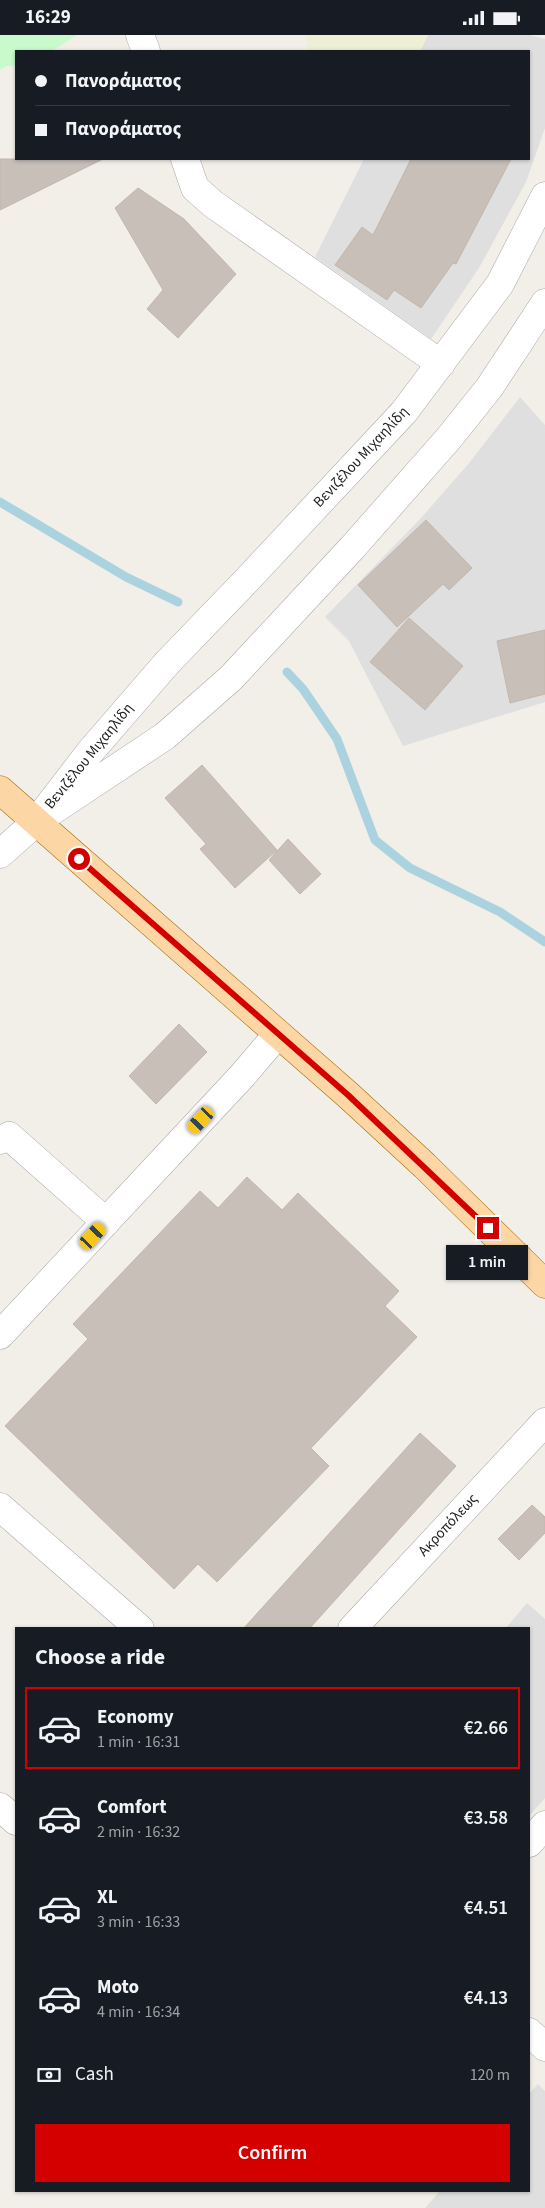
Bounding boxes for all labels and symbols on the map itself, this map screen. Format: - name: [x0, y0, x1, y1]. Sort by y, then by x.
- street label: Βενιζέλου Μιχαηλίδη: [309, 402, 413, 512]
- street label: Βενιζέλου Μιχαηλίδη: [40, 698, 138, 814]
- route start: [68, 848, 90, 870]
- car: [185, 1104, 216, 1136]
- route end: [477, 1217, 499, 1239]
- car: [77, 1220, 108, 1252]
- callout: 1 min: [447, 1245, 529, 1281]
- street label: Ακροπόλεως: [413, 1489, 483, 1561]

